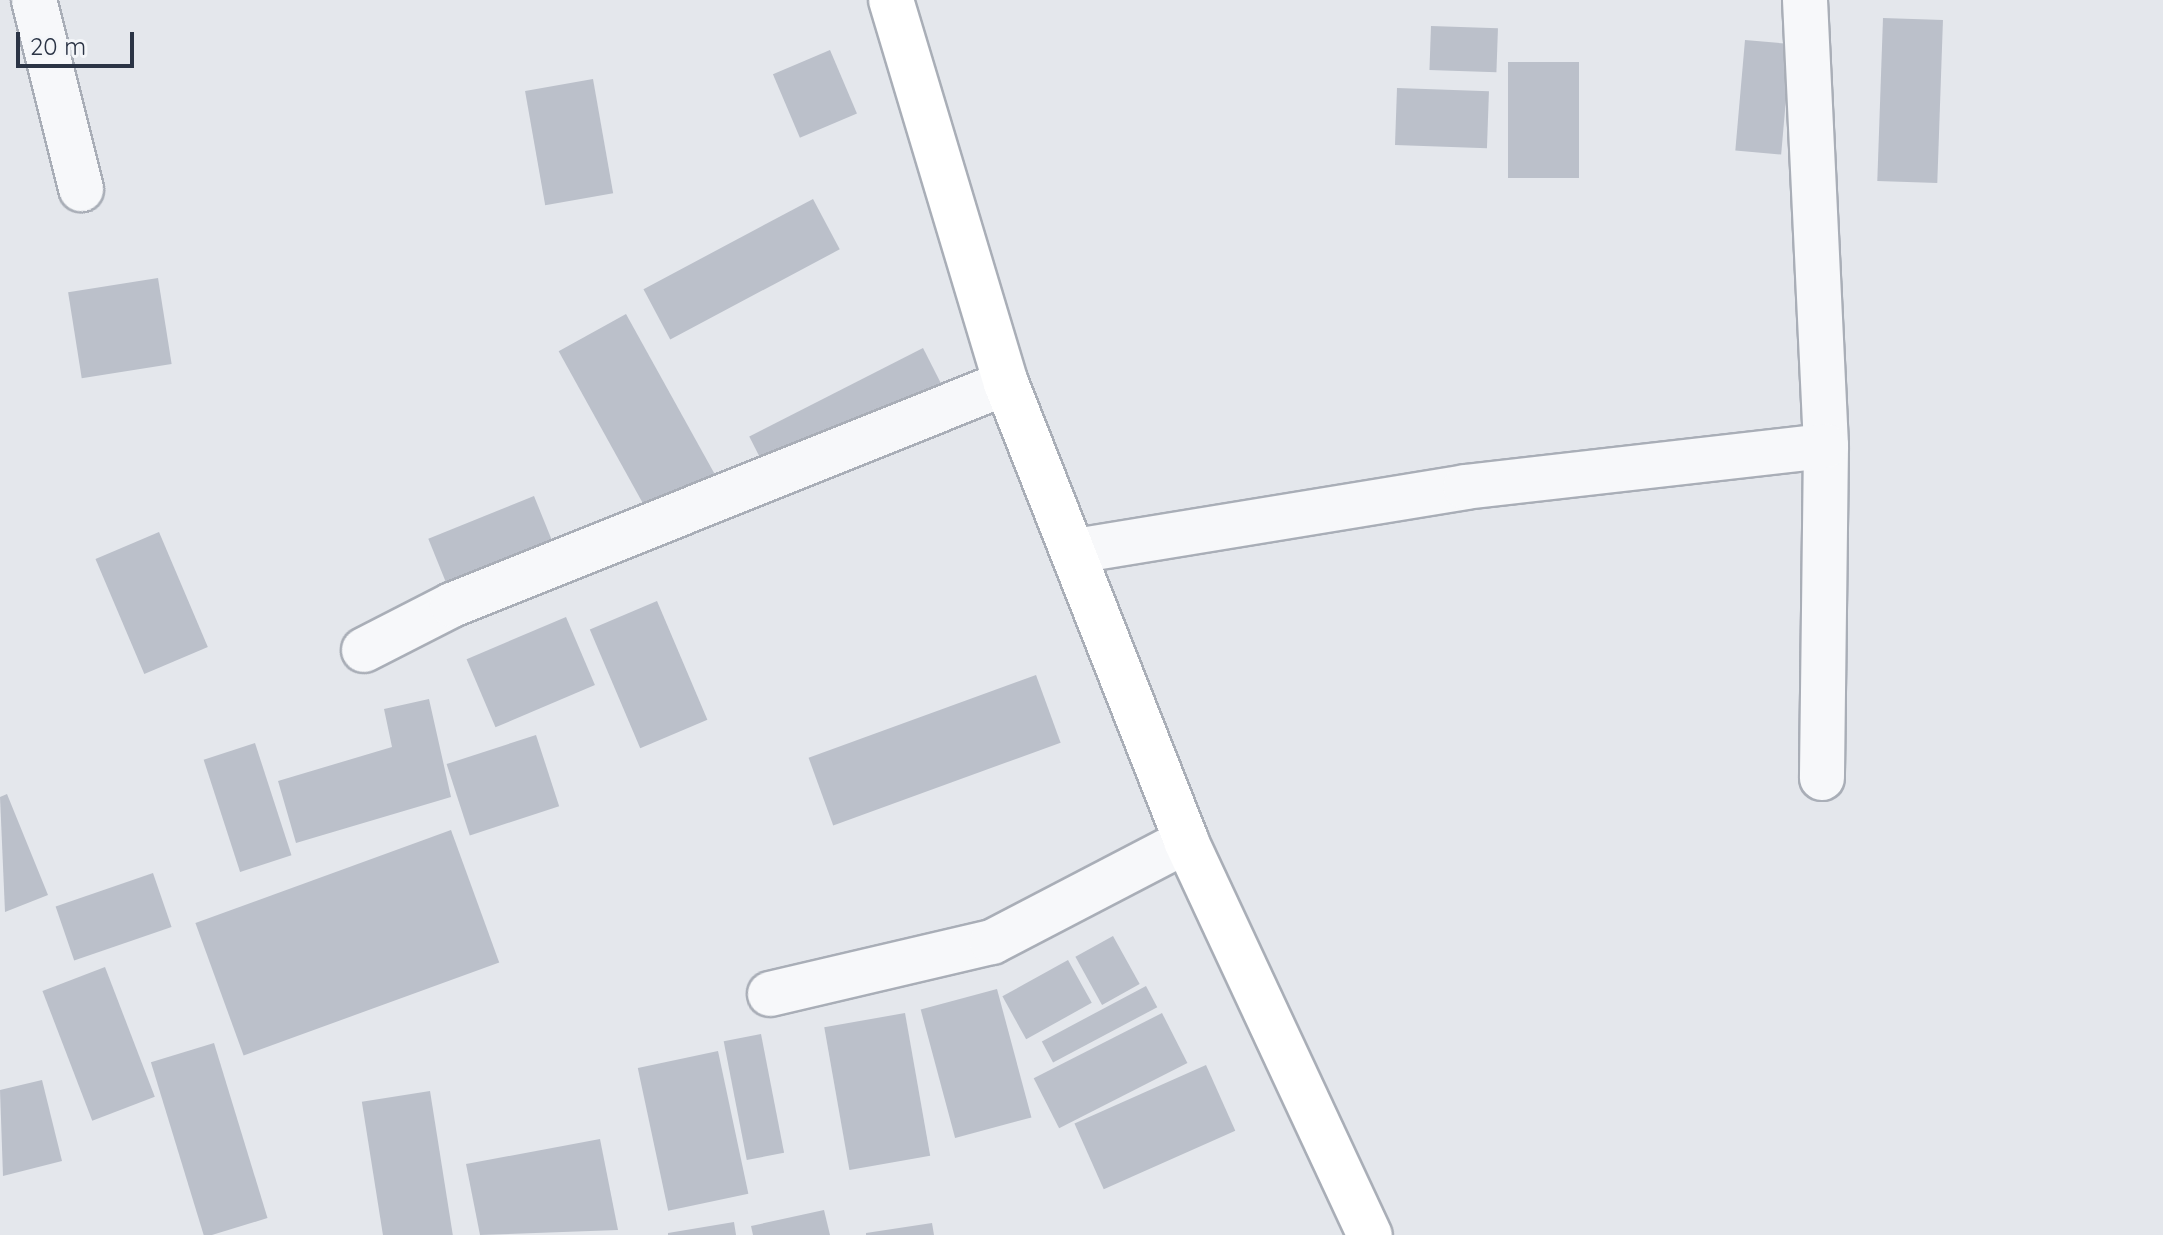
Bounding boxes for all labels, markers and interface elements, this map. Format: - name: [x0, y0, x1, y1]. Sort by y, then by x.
- scale bar: [20, 16, 138, 66]
- text: 20 m: [30, 31, 86, 61]

